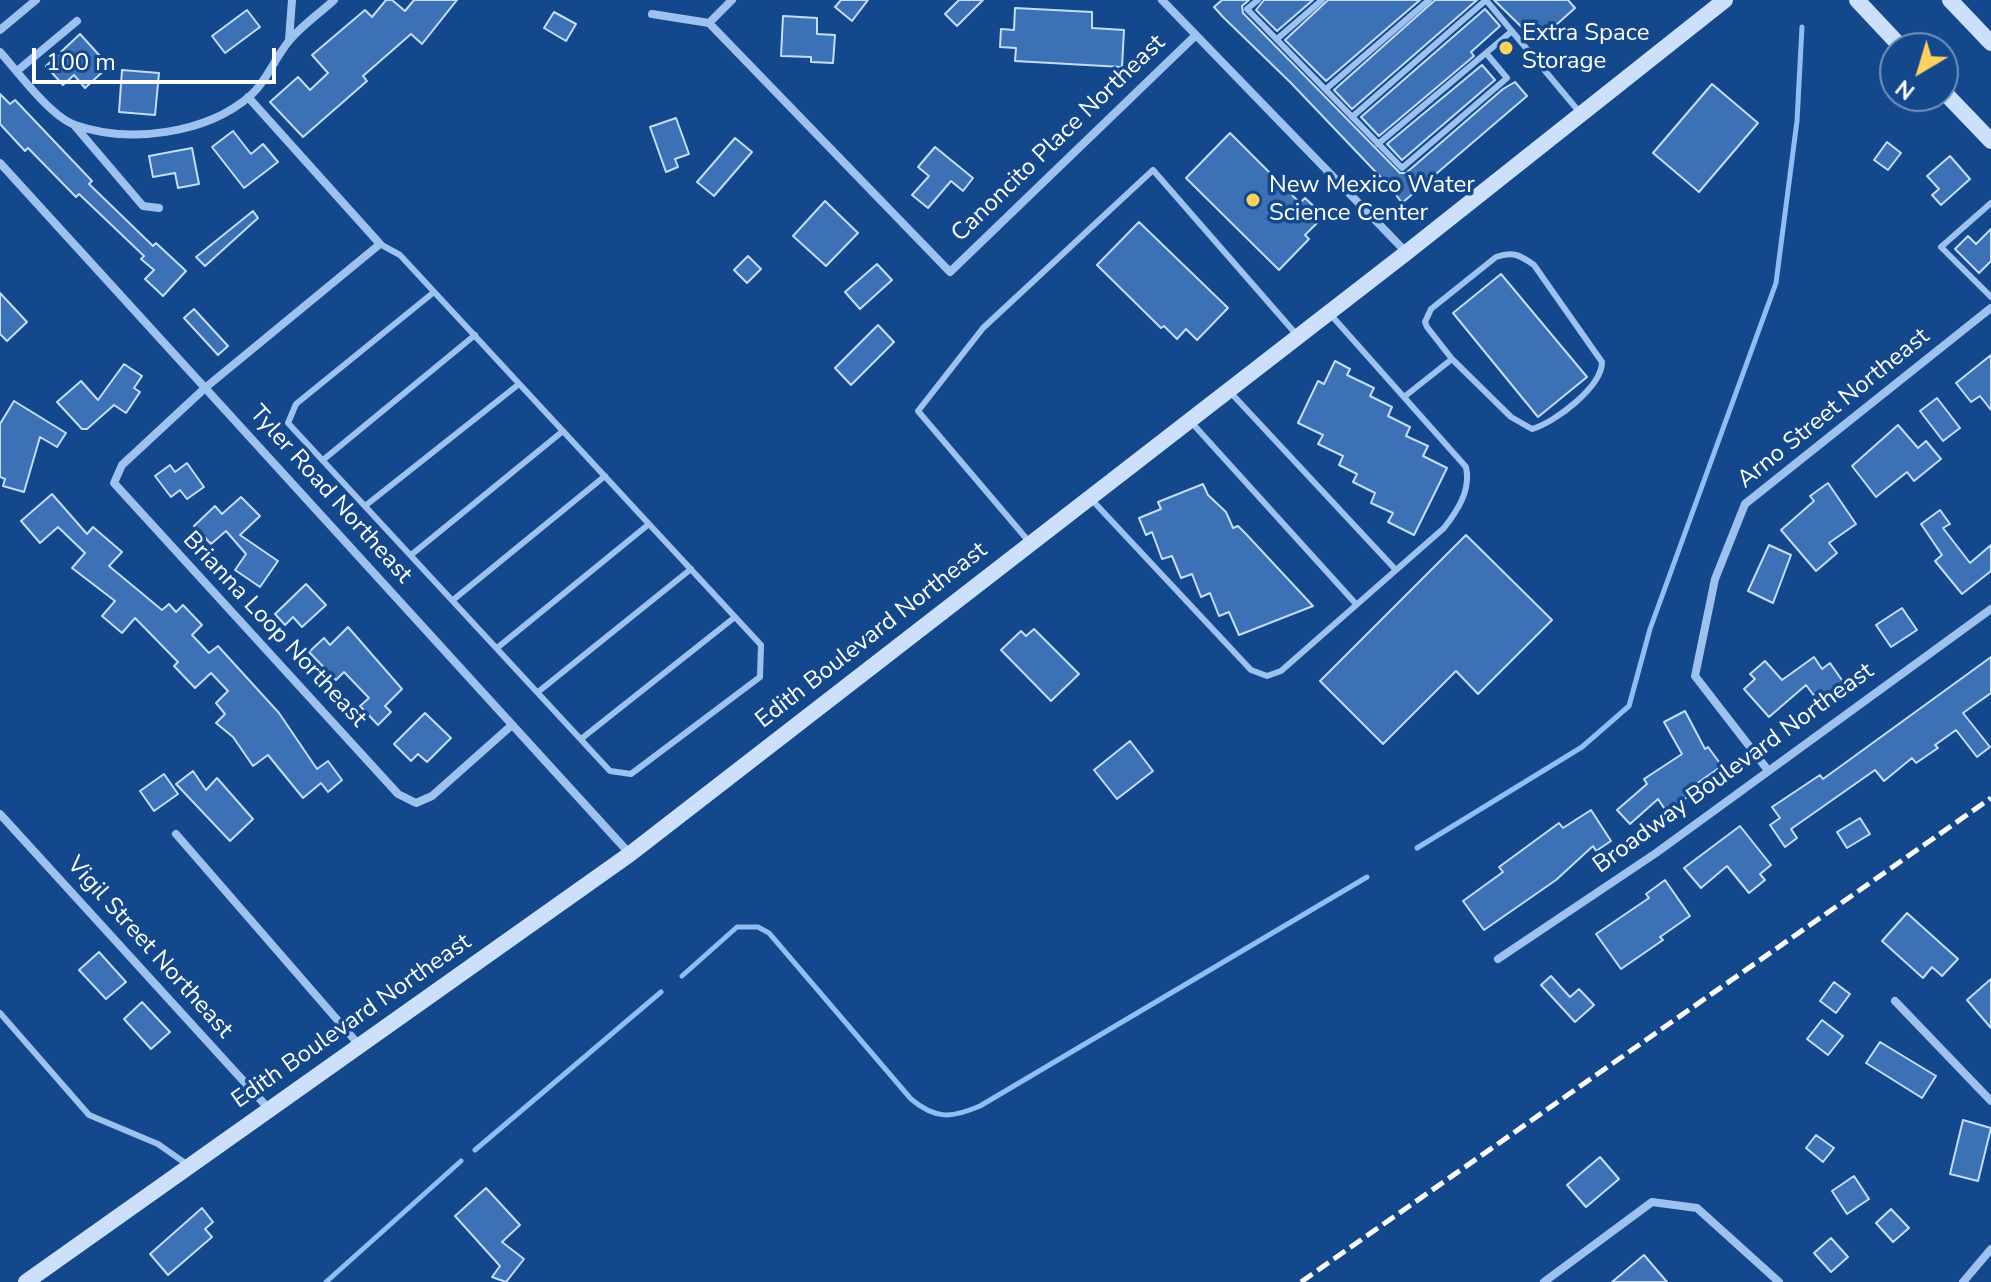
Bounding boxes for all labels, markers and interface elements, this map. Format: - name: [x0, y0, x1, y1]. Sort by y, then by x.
- place label: Extra Space Storage: [1522, 20, 1649, 76]
- street label: Canoncito Place Northeast: [946, 29, 1172, 249]
- scale bar: [36, 32, 280, 82]
- north arrow: [1879, 32, 1959, 112]
- marker: Extra Space Storage: [1497, 39, 1515, 57]
- text: 100 m: [46, 46, 116, 78]
- text: N: [1890, 72, 1921, 106]
- place label: New Mexico Water Science Center: [1269, 172, 1475, 228]
- marker: New Mexico Water Science Center: [1244, 191, 1262, 209]
- street label: Arno Street Northeast: [1732, 323, 1936, 495]
- street label: Tyler Road Northeast: [243, 400, 417, 590]
- street label: Brianna Loop Northeast: [176, 526, 372, 734]
- street label: Edith Boulevard Northeast: [751, 537, 993, 735]
- street label: Broadway Boulevard Northeast: [1588, 658, 1880, 880]
- street label: Vigil Street Northeast: [60, 851, 238, 1045]
- street label: Edith Boulevard Northeast: [227, 928, 477, 1116]

